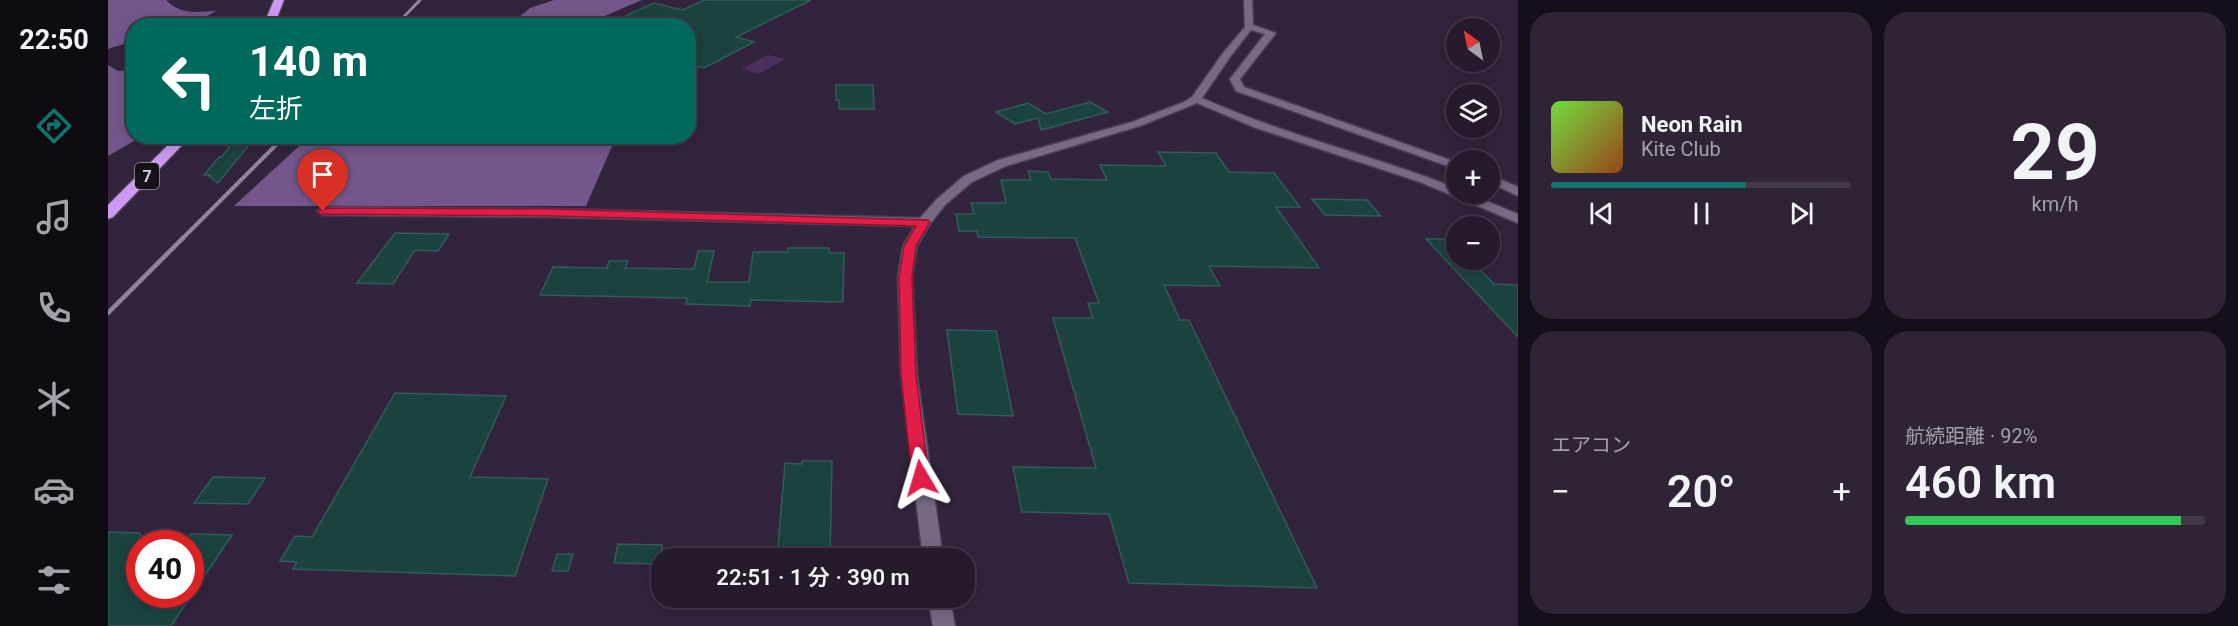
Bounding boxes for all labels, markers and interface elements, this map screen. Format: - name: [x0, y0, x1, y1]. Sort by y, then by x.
- north arrow: [1446, 18, 1500, 72]
- map controls: [1446, 18, 1500, 270]
- text: 22:50: [19, 24, 89, 56]
- text: 140 m: [249, 37, 368, 86]
- icon: left: [150, 42, 228, 120]
- button: layers: [1446, 84, 1500, 138]
- text: 左折: [249, 93, 303, 125]
- icon: directions: [33, 105, 75, 147]
- text: 29: [2010, 107, 2100, 198]
- text: Neon Rain: [1641, 112, 1743, 137]
- text: Kite Club: [1641, 137, 1721, 161]
- pin: [297, 149, 348, 211]
- button: +: [1446, 150, 1500, 204]
- icon: arrive: [306, 158, 339, 191]
- road number: 7: [135, 163, 159, 189]
- text: km/h: [2032, 192, 2078, 216]
- icon: music: [33, 196, 75, 238]
- icon: previous: [1585, 197, 1618, 230]
- icon: pause: [1685, 197, 1718, 230]
- icon: next: [1785, 197, 1818, 230]
- button: −: [1446, 216, 1500, 270]
- icon: phone: [33, 287, 75, 329]
- icon: climate: [33, 378, 75, 420]
- text: 航続距離 · 92%: [1905, 424, 2037, 448]
- text: エアコン: [1551, 433, 1631, 457]
- position arrow: [889, 446, 953, 510]
- text: 460 km: [1905, 456, 2056, 509]
- text: 20°: [1667, 465, 1735, 518]
- icon: car: [33, 469, 75, 511]
- text: −: [1551, 472, 1570, 511]
- text: +: [1832, 472, 1851, 511]
- speed limit sign: 40: [126, 530, 204, 608]
- icon: filters: [33, 559, 75, 601]
- text: 22:51 · 1 分 · 390 m: [716, 565, 910, 590]

